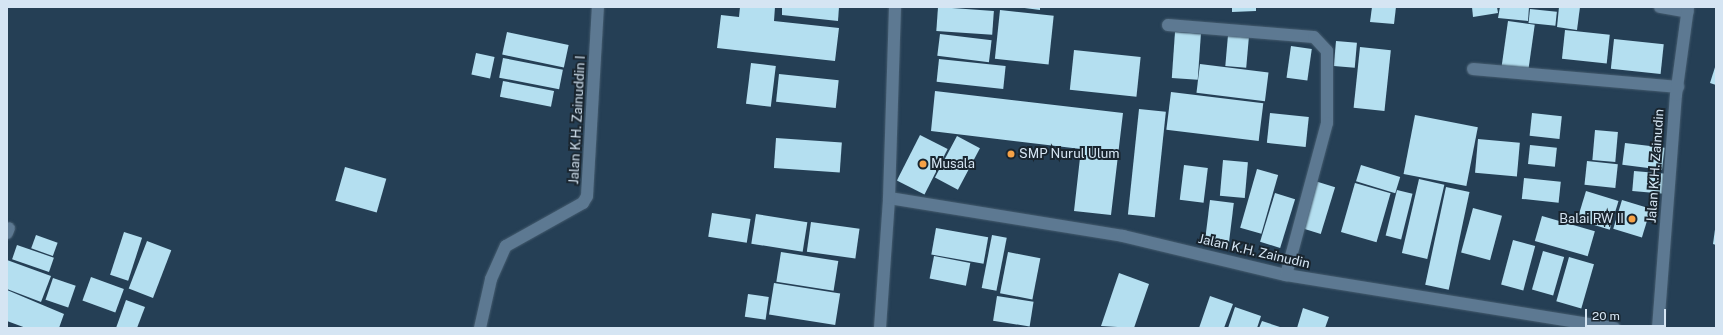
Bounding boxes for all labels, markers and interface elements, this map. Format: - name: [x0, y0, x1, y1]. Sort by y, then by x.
- street label: Jalan K.H. Zainuddin I: [567, 55, 589, 185]
- street label: Jalan K.H. Zainudin: [1644, 108, 1668, 224]
- place label: SMP Nurul Ulum: [1019, 146, 1120, 162]
- marker: SMP Nurul Ulum: [1006, 149, 1016, 159]
- place label: Musala: [931, 156, 975, 172]
- marker: Musala: [918, 159, 928, 169]
- place label: Balai RW II: [1559, 211, 1624, 227]
- marker: Balai RW II: [1627, 214, 1637, 224]
- street label: Jalan K.H. Zainudin: [1197, 232, 1311, 272]
- scale bar: [1587, 301, 1668, 327]
- text: 20 m: [1592, 309, 1620, 323]

